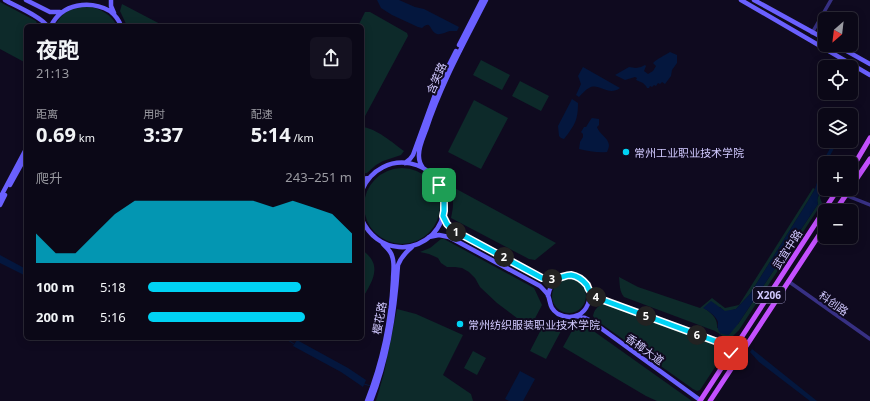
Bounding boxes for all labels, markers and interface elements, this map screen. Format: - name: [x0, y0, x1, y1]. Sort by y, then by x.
- north arrow: [818, 12, 858, 52]
- map controls: [818, 12, 858, 244]
- text: 夜跑: [36, 34, 80, 64]
- button: share: [310, 37, 352, 79]
- street label: 含笑路: [422, 60, 450, 96]
- button: locate: [818, 60, 858, 100]
- text: 21:13: [36, 64, 69, 82]
- text: 距离: [36, 106, 58, 121]
- text: 用时: [143, 106, 165, 121]
- text: 配速: [251, 106, 273, 121]
- button: layers: [818, 108, 858, 148]
- text: 0.69: [36, 121, 76, 148]
- text: 3:37: [143, 121, 183, 148]
- text: 5:14: [251, 121, 291, 148]
- text: km: [76, 130, 95, 145]
- text: /km: [291, 130, 314, 145]
- place label: 常州工业职业技术学院: [634, 145, 744, 160]
- marker: 常州工业职业技术学院: [621, 147, 631, 157]
- button: +: [818, 156, 858, 196]
- text: 243–251 m: [285, 168, 352, 186]
- pin: [422, 168, 456, 202]
- text: 爬升: [36, 169, 62, 187]
- icon: arrive: [428, 174, 450, 196]
- button: −: [818, 204, 858, 244]
- pin: 1: [446, 222, 466, 242]
- text: 1: [453, 224, 459, 239]
- street label: 武宜中路: [769, 226, 805, 272]
- pin: 2: [494, 247, 514, 267]
- text: 2: [501, 249, 507, 264]
- pin: 3: [542, 269, 562, 289]
- text: 3: [549, 271, 555, 286]
- text: 100 m: [36, 278, 74, 296]
- text: 5:18: [100, 278, 126, 296]
- pin: 4: [586, 287, 606, 307]
- road number: X206: [753, 287, 785, 303]
- street label: 科创路: [816, 287, 852, 319]
- text: 4: [593, 289, 599, 304]
- street label: 樱花路: [369, 300, 389, 336]
- pin: 5: [636, 306, 656, 326]
- text: 200 m: [36, 308, 74, 326]
- text: 5:16: [100, 308, 126, 326]
- text: 5: [643, 308, 649, 323]
- place label: 常州纺织服装职业技术学院: [468, 317, 600, 332]
- marker: 常州纺织服装职业技术学院: [455, 319, 465, 329]
- pin: 6: [687, 325, 707, 345]
- text: 6: [694, 327, 700, 342]
- street label: 香樟大道: [623, 330, 667, 368]
- pin: [714, 336, 748, 370]
- icon: check: [720, 342, 742, 364]

